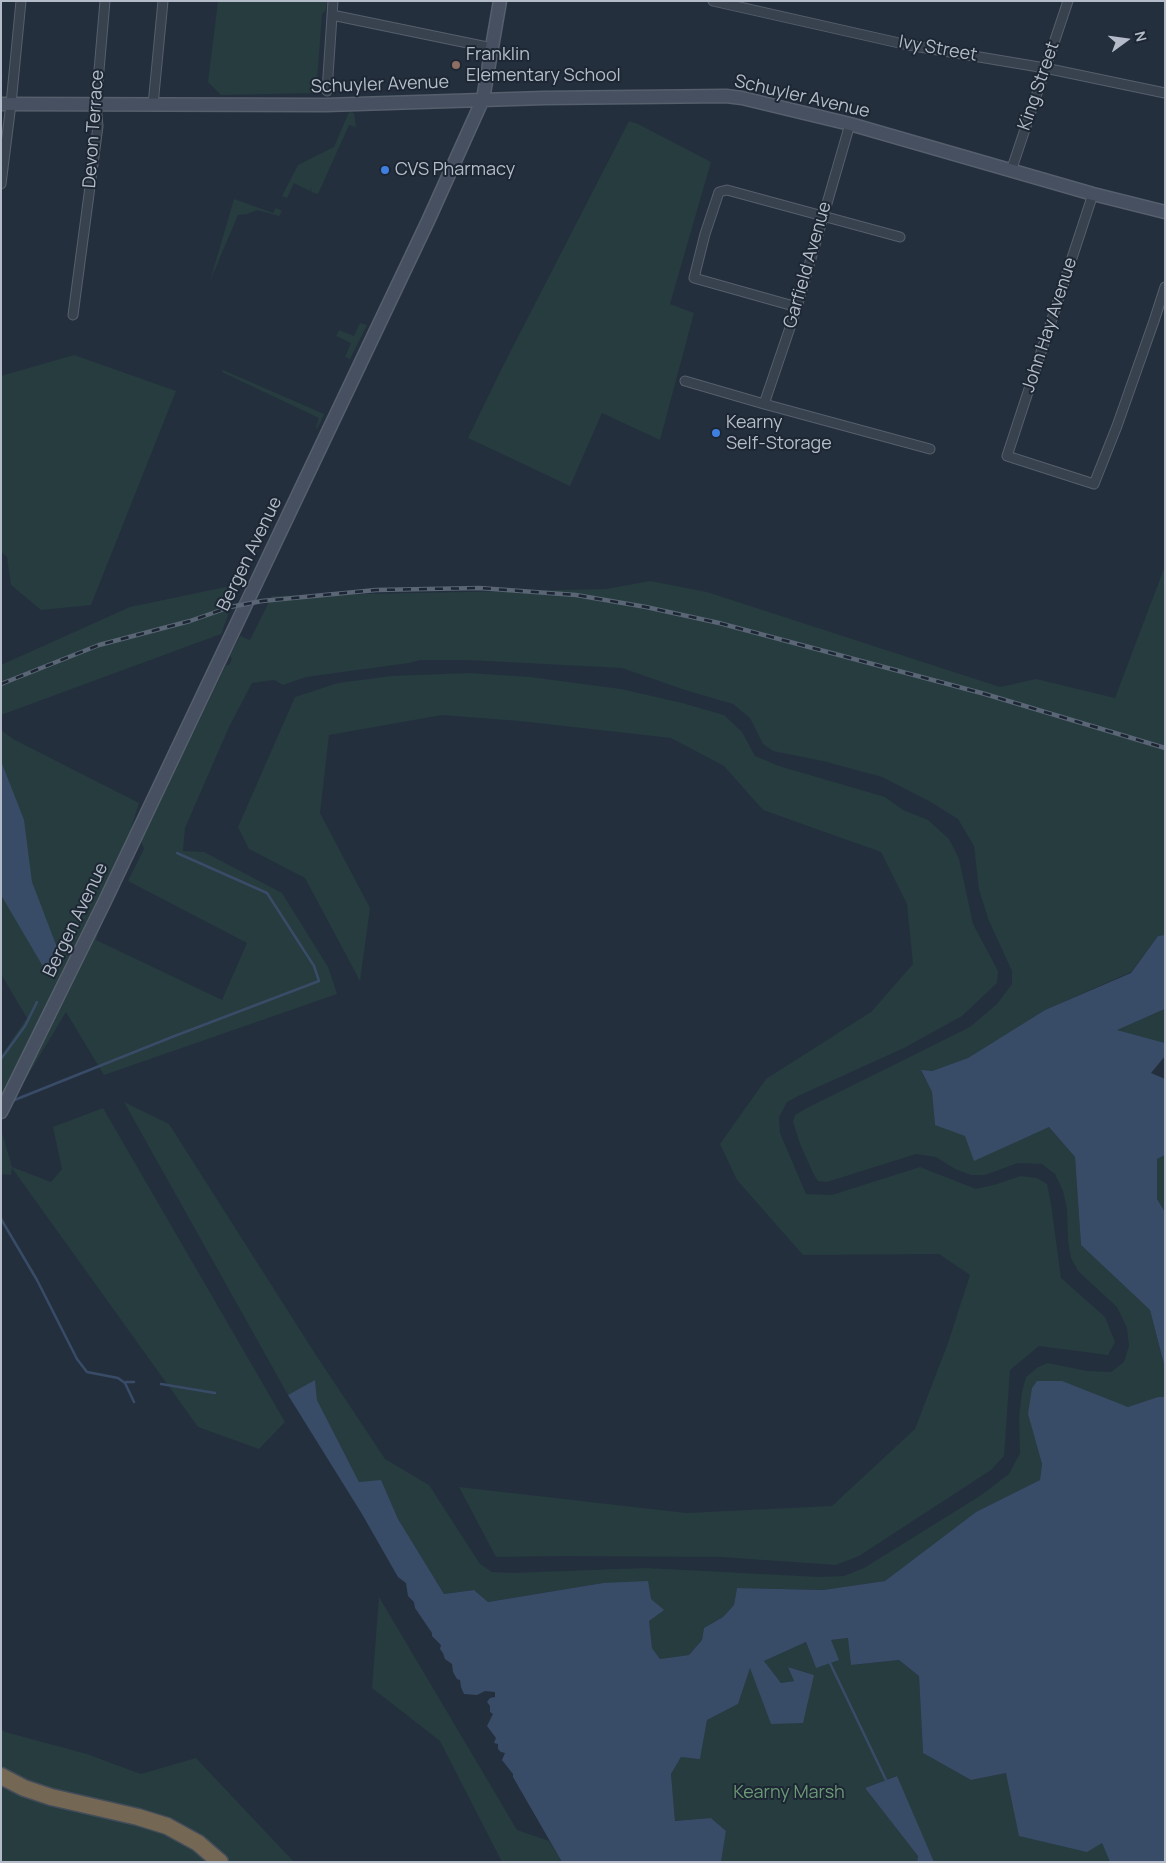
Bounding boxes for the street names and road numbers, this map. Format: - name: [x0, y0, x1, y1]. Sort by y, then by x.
- street label: Ivy Street: [897, 31, 979, 67]
- street label: King Street: [1014, 39, 1064, 133]
- street label: Devon Terrace: [79, 69, 109, 189]
- street label: Schuyler Avenue: [732, 71, 872, 123]
- street label: Schuyler Avenue: [310, 72, 450, 98]
- street label: Garfield Avenue: [780, 199, 836, 331]
- street label: John Hay Avenue: [1018, 255, 1082, 395]
- street label: Bergen Avenue: [213, 493, 287, 615]
- street label: Bergen Avenue: [39, 859, 113, 981]

